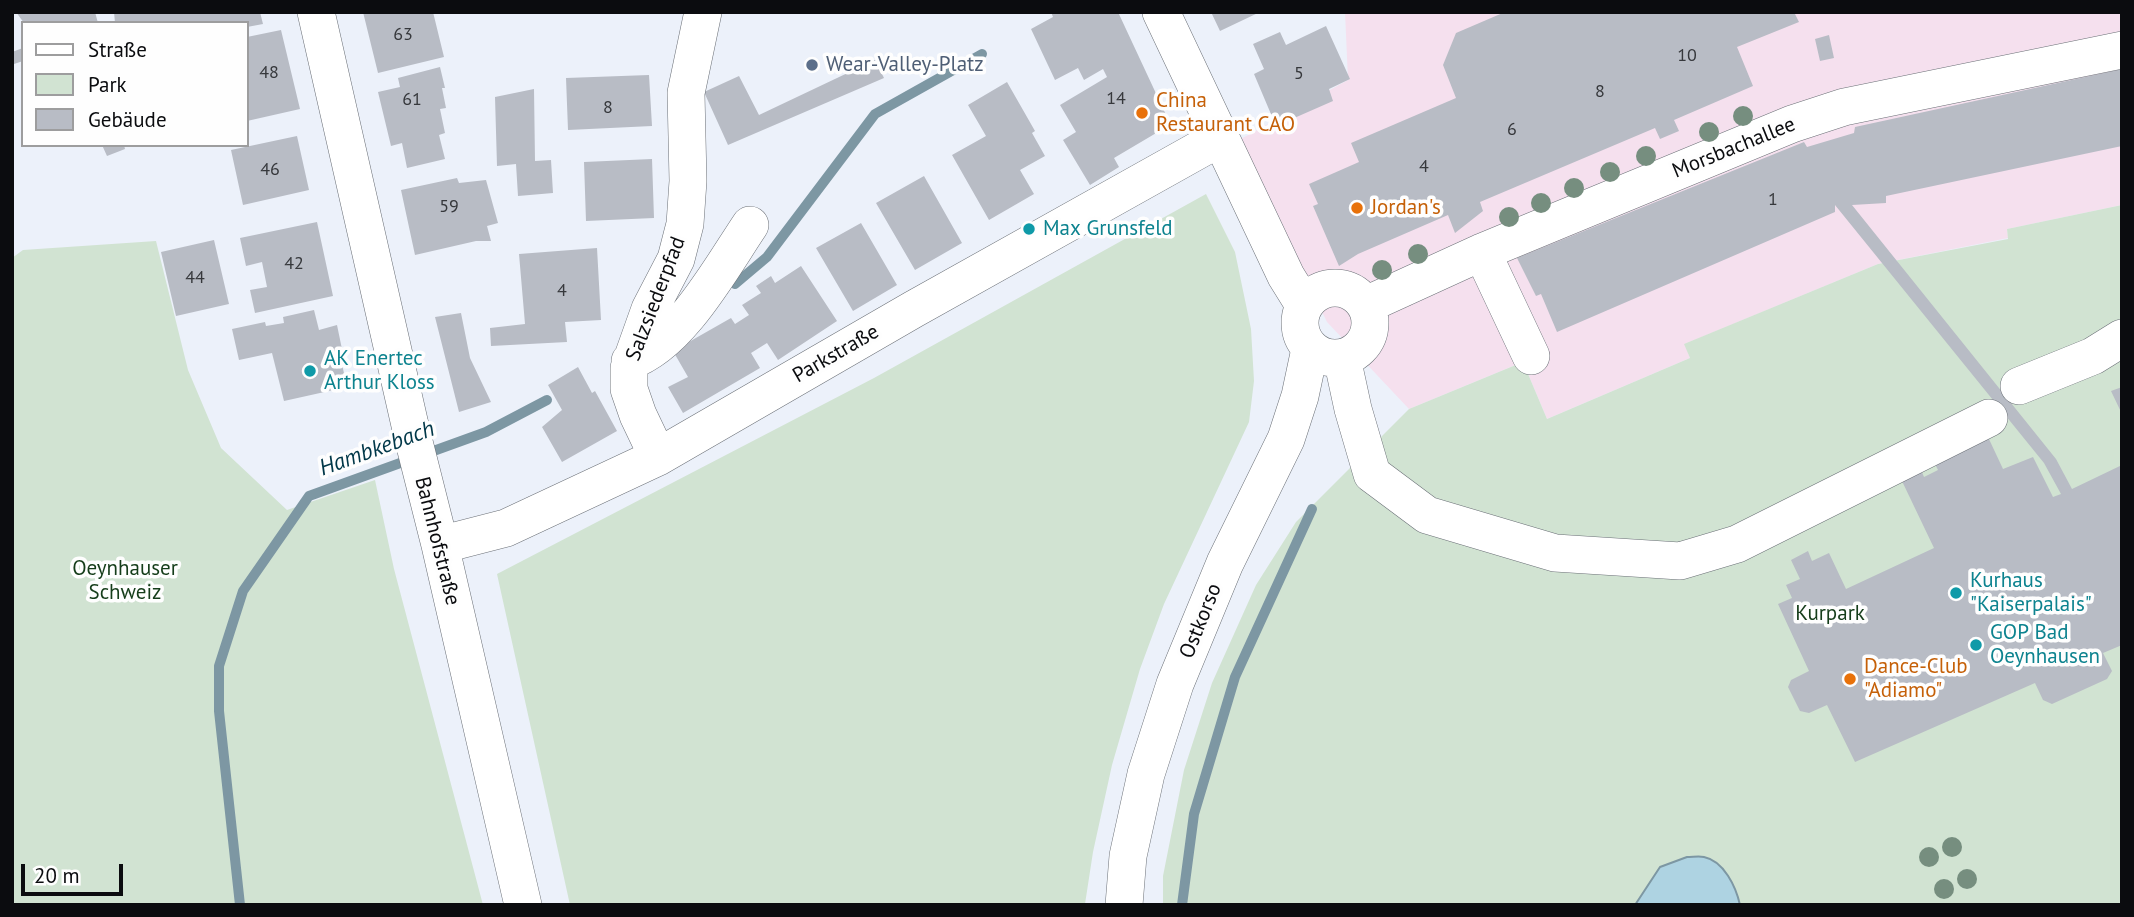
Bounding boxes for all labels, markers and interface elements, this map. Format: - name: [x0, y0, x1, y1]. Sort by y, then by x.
- legend: [21, 21, 248, 147]
- house number: 63: [393, 24, 413, 46]
- text: Straße: [88, 36, 147, 63]
- house number: 10: [1677, 45, 1697, 67]
- place label: Wear-Valley-Platz: [826, 52, 984, 78]
- marker: Wear-Valley-Platz: [804, 57, 820, 73]
- house number: 48: [259, 62, 279, 84]
- house number: 5: [1294, 63, 1304, 85]
- text: Park: [88, 71, 127, 98]
- house number: 8: [1595, 81, 1605, 103]
- house number: 14: [1106, 88, 1126, 110]
- place label: China Restaurant CAO: [1156, 88, 1295, 138]
- house number: 61: [402, 89, 422, 111]
- house number: 8: [603, 97, 613, 119]
- marker: China Restaurant CAO: [1134, 105, 1150, 121]
- text: Gebäude: [88, 106, 167, 133]
- street label: Morsbachallee: [1669, 112, 1799, 184]
- house number: 6: [1507, 119, 1517, 141]
- house number: 4: [1419, 156, 1429, 178]
- house number: 46: [260, 159, 280, 181]
- house number: 1: [1768, 189, 1778, 211]
- place label: Jordan's: [1371, 195, 1441, 221]
- house number: 59: [439, 196, 459, 218]
- marker: Jordan's: [1349, 200, 1365, 216]
- place label: Max Grunsfeld: [1043, 216, 1173, 242]
- marker: Max Grunsfeld: [1021, 221, 1037, 237]
- street label: Salzsiederpfad: [621, 233, 691, 365]
- house number: 42: [284, 253, 304, 275]
- house number: 44: [185, 267, 205, 289]
- house number: 4: [557, 280, 567, 302]
- street label: Parkstraße: [788, 319, 884, 389]
- place label: AK Enertec Arthur Kloss: [324, 346, 435, 396]
- marker: AK Enertec Arthur Kloss: [302, 363, 318, 379]
- water label: Hambkebach: [316, 415, 438, 483]
- street label: Bahnhofstraße: [409, 474, 465, 608]
- park label: Oeynhauser Schweiz: [72, 556, 178, 606]
- place label: Kurhaus "Kaiserpalais": [1970, 568, 2092, 618]
- street label: Ostkorso: [1175, 580, 1227, 662]
- marker: Kurhaus "Kaiserpalais": [1948, 585, 1964, 601]
- park label: Kurpark: [1795, 601, 1865, 627]
- place label: GOP Bad Oeynhausen: [1990, 620, 2100, 670]
- marker: GOP Bad Oeynhausen: [1968, 637, 1984, 653]
- place label: Dance-Club "Adiamo": [1864, 654, 1968, 704]
- marker: Dance-Club "Adiamo": [1842, 671, 1858, 687]
- scale bar: [24, 850, 126, 894]
- text: 20 m: [34, 862, 80, 889]

